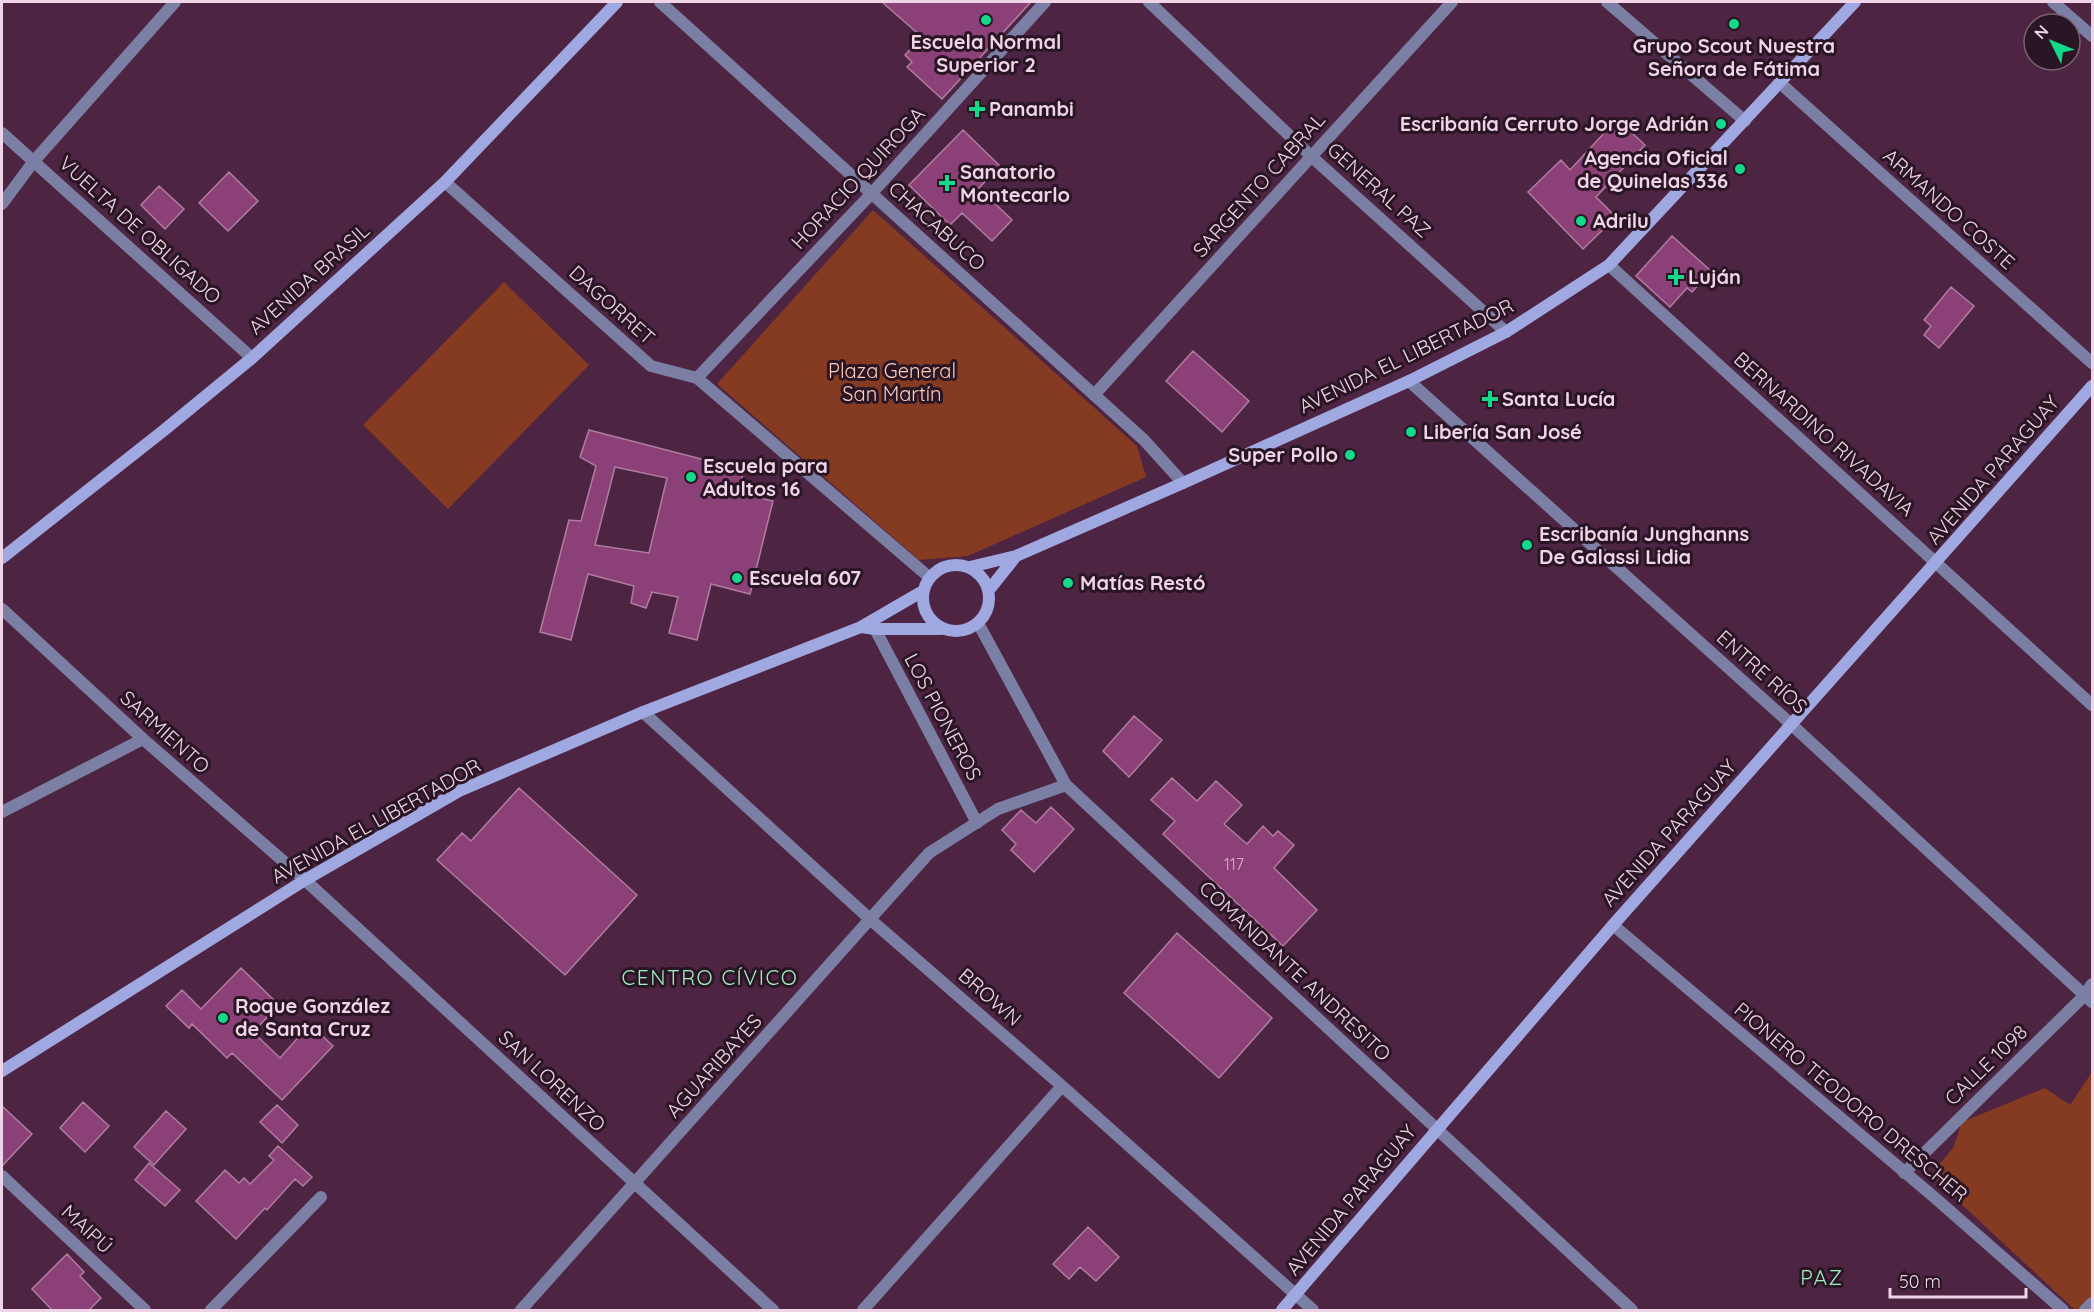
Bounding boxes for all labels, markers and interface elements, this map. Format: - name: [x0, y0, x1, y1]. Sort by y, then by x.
- north arrow: [2022, 12, 2082, 72]
- marker: Escuela Normal Superior 2: [979, 13, 993, 27]
- marker: Grupo Scout Nuestra Señora de Fátima: [1727, 17, 1741, 31]
- text: N: [2030, 21, 2052, 43]
- place label: Escuela Normal Superior 2: [911, 29, 1061, 77]
- place label: Grupo Scout Nuestra Señora de Fátima: [1633, 33, 1835, 81]
- place label: Panambi: [989, 96, 1074, 121]
- street label: HORACIO QUIROGA: [785, 101, 930, 254]
- marker: Panambi: [970, 102, 984, 116]
- street label: SARGENTO CABRAL: [1187, 107, 1330, 262]
- place label: Escribanía Cerruto Jorge Adrián: [1400, 111, 1709, 136]
- marker: Escribanía Cerruto Jorge Adrián: [1714, 117, 1728, 131]
- street label: GENERAL PAZ: [1322, 137, 1436, 243]
- street label: ARMANDO COSTE: [1878, 143, 2020, 274]
- place label: Agencia Oficial de Quinelas 336: [1577, 145, 1728, 193]
- street label: VUELTA DE OBLIGADO: [54, 150, 227, 309]
- place label: Sanatorio Montecarlo: [960, 159, 1070, 207]
- marker: Agencia Oficial de Quinelas 336: [1733, 162, 1747, 176]
- marker: Sanatorio Montecarlo: [938, 174, 956, 192]
- street label: CHACABUCO: [884, 176, 991, 276]
- place label: Adrilu: [1593, 208, 1649, 233]
- marker: Adrilu: [1574, 214, 1588, 228]
- street label: AVENIDA BRASIL: [243, 217, 375, 340]
- street label: DAGORRET: [564, 260, 660, 350]
- place label: Luján: [1688, 264, 1741, 289]
- marker: Luján: [1669, 270, 1683, 284]
- street label: AVENIDA EL LIBERTADOR: [1294, 293, 1517, 418]
- street label: BERNARDINO RIVADAVIA: [1729, 346, 1920, 521]
- park label: Plaza General San Martín: [828, 358, 956, 406]
- place label: Santa Lucía: [1502, 386, 1615, 411]
- street label: AVENIDA PARAGUAY: [1921, 390, 2064, 549]
- marker: Santa Lucía: [1483, 392, 1497, 406]
- place label: Libería San José: [1423, 419, 1582, 444]
- marker: Libería San José: [1404, 425, 1418, 439]
- place label: Super Pollo: [1228, 442, 1338, 467]
- marker: Super Pollo: [1343, 448, 1357, 462]
- place label: Escuela para Adultos 16: [703, 453, 828, 501]
- marker: Escuela para Adultos 16: [684, 470, 698, 484]
- place label: Escribanía Junghanns De Galassi Lidia: [1539, 521, 1749, 569]
- marker: Escribanía Junghanns De Galassi Lidia: [1520, 538, 1534, 552]
- place label: Escuela 607: [749, 565, 861, 590]
- place label: Matías Restó: [1080, 570, 1205, 595]
- marker: Escuela 607: [730, 571, 744, 585]
- marker: Matías Restó: [1061, 576, 1075, 590]
- street label: ENTRE RÍOS: [1712, 624, 1813, 719]
- street label: LOS PIONEROS: [899, 649, 987, 785]
- street label: SARMIENTO: [115, 685, 215, 778]
- street label: AVENIDA EL LIBERTADOR: [267, 752, 485, 889]
- street label: AVENIDA PARAGUAY: [1596, 754, 1741, 911]
- house number: 117: [1224, 854, 1244, 874]
- street label: COMANDANTE ANDRESITO: [1194, 875, 1396, 1066]
- street label: BROWN: [954, 962, 1027, 1031]
- district label: CENTRO CÍVICO: [622, 964, 798, 990]
- place label: Roque González de Santa Cruz: [235, 993, 390, 1041]
- street label: PIONERO TEODORO DRESCHER: [1729, 997, 1973, 1207]
- street label: AGUARIBAYES: [661, 1009, 767, 1123]
- marker: Roque González de Santa Cruz: [216, 1011, 230, 1025]
- street label: CALLE 1098: [1939, 1019, 2032, 1110]
- street label: SAN LORENZO: [494, 1025, 611, 1137]
- street label: AVENIDA PARAGUAY: [1280, 1119, 1421, 1280]
- street label: MAIPÚ: [57, 1199, 118, 1258]
- scale bar: [1890, 1261, 2026, 1299]
- district label: PAZ: [1800, 1264, 1844, 1290]
- text: 50 m: [1899, 1270, 1941, 1293]

